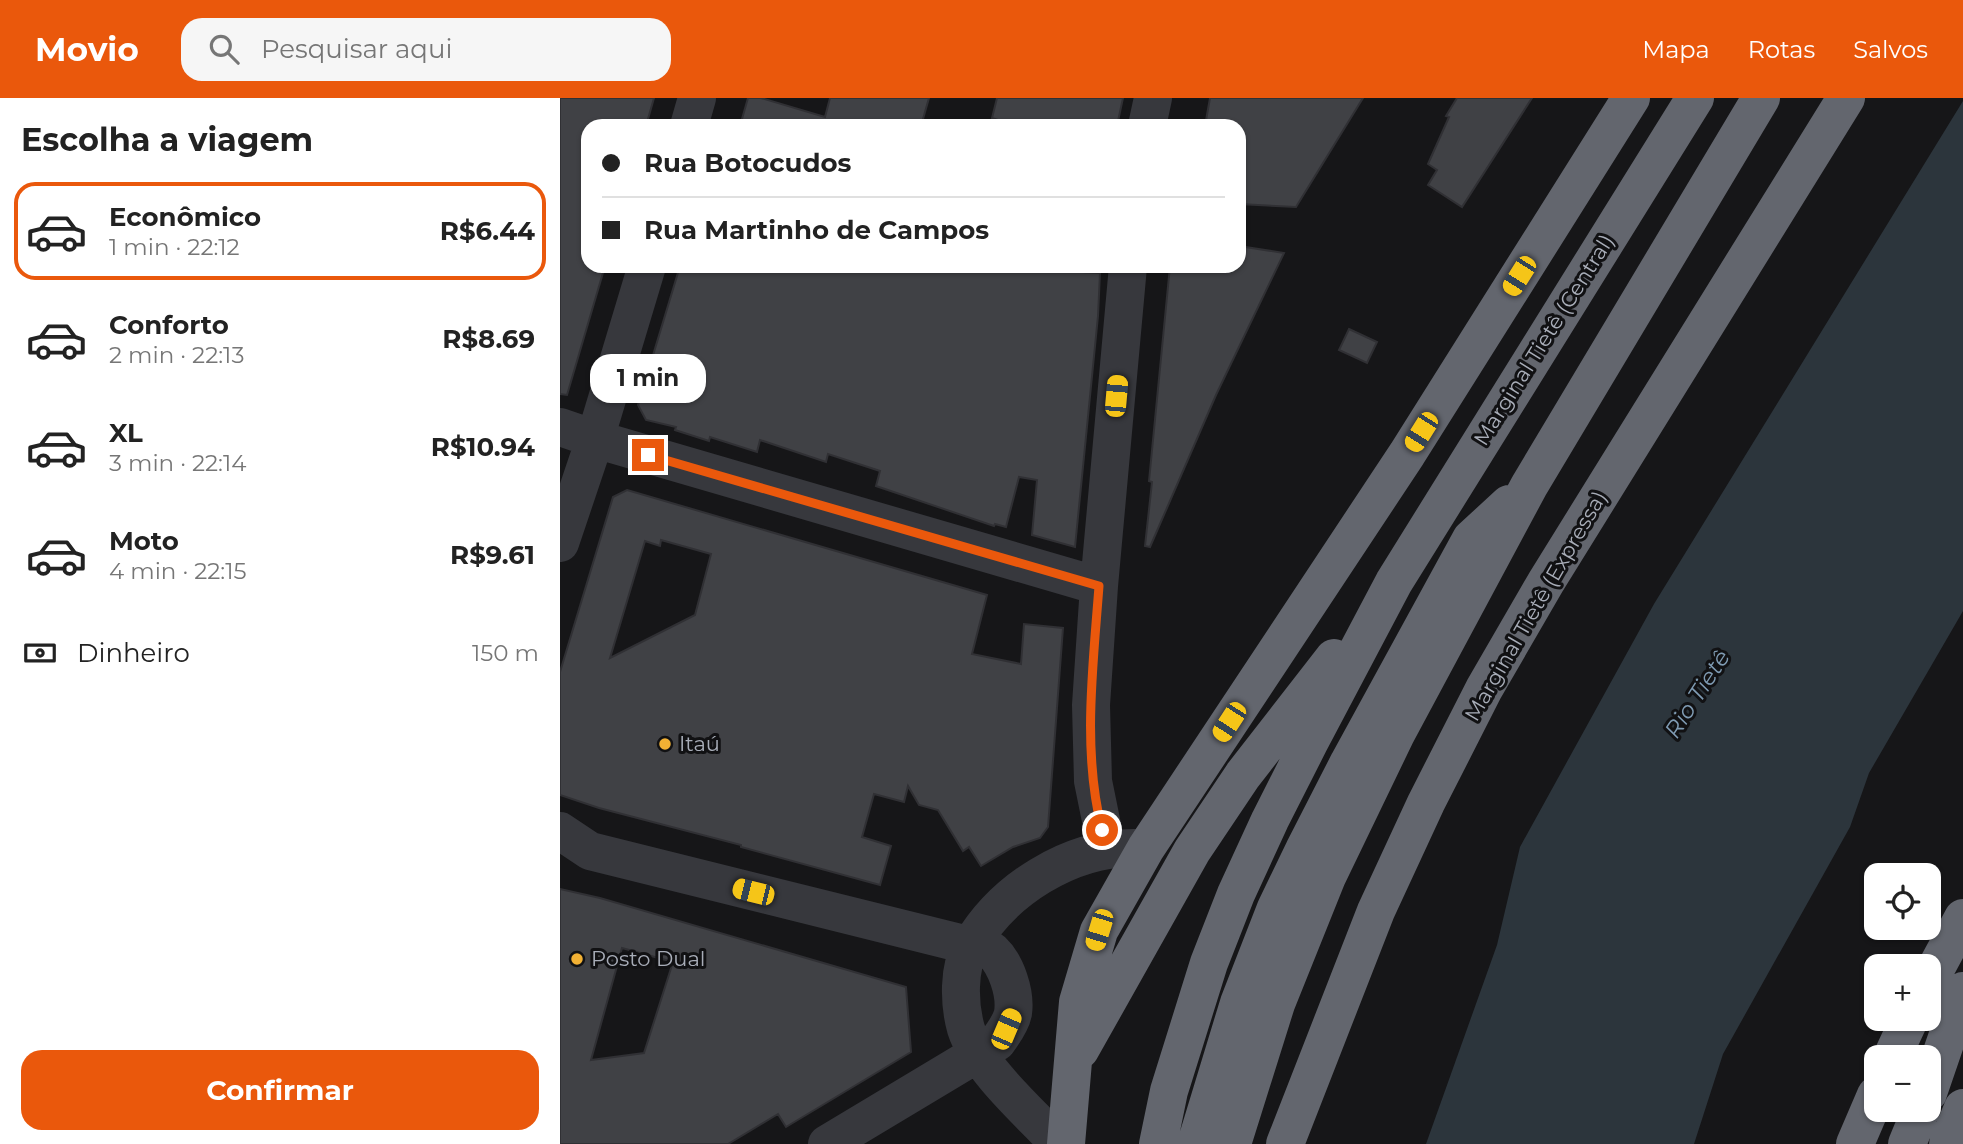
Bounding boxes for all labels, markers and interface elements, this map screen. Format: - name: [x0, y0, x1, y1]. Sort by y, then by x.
- search box: [181, 18, 671, 81]
- text: Movio: [35, 29, 139, 69]
- icon: search: [205, 30, 243, 68]
- text: Pesquisar aqui: [261, 33, 452, 65]
- text: Mapa: [1642, 35, 1710, 64]
- text: Rotas: [1748, 35, 1815, 64]
- text: Salvos: [1853, 35, 1928, 64]
- text: Escolha a viagem: [21, 120, 313, 159]
- text: Rua Botocudos: [644, 147, 851, 179]
- icon: car: [25, 200, 88, 263]
- text: Econômico: [109, 201, 261, 233]
- text: Rua Martinho de Campos: [644, 214, 989, 246]
- text: R$6.44: [440, 215, 535, 247]
- street label: Marginal Tietê (Central): [1468, 230, 1619, 450]
- text: 1 min · 22:12: [109, 233, 240, 261]
- car: [1499, 253, 1540, 299]
- icon: car: [25, 308, 88, 371]
- text: Conforto: [109, 309, 229, 341]
- text: R$8.69: [442, 323, 535, 355]
- text: 2 min · 22:13: [109, 341, 244, 369]
- callout: 1 min: [590, 354, 706, 402]
- text: 1 min: [617, 364, 679, 392]
- car: [1104, 374, 1129, 418]
- car: [1401, 409, 1442, 455]
- icon: car: [25, 416, 88, 479]
- text: XL: [109, 417, 143, 449]
- text: R$10.94: [431, 431, 535, 463]
- route end: [632, 439, 664, 471]
- text: 3 min · 22:14: [109, 449, 247, 477]
- street label: Marginal Tietê (Expressa): [1459, 486, 1612, 725]
- icon: car: [25, 524, 88, 587]
- text: Moto: [109, 525, 179, 557]
- text: R$9.61: [450, 539, 535, 571]
- text: 4 min · 22:15: [109, 557, 247, 585]
- icon: cash: [21, 634, 59, 672]
- text: Dinheiro: [77, 637, 190, 669]
- text: 150 m: [472, 639, 539, 667]
- water label: Rio Tietê: [1658, 645, 1736, 743]
- car: [1209, 699, 1250, 745]
- place label: Itaú: [679, 731, 720, 756]
- marker: Itaú: [657, 736, 673, 752]
- route start: [1086, 814, 1118, 846]
- map controls: [1864, 863, 1941, 1122]
- button: locate: [1864, 863, 1941, 940]
- car: [731, 877, 776, 907]
- car: [1083, 907, 1116, 953]
- place label: Posto Dual: [591, 946, 706, 971]
- marker: Posto Dual: [569, 951, 585, 967]
- button: +: [1864, 954, 1941, 1031]
- car: [989, 1006, 1024, 1052]
- button: −: [1864, 1045, 1941, 1122]
- button: Confirmar: [21, 1050, 539, 1130]

